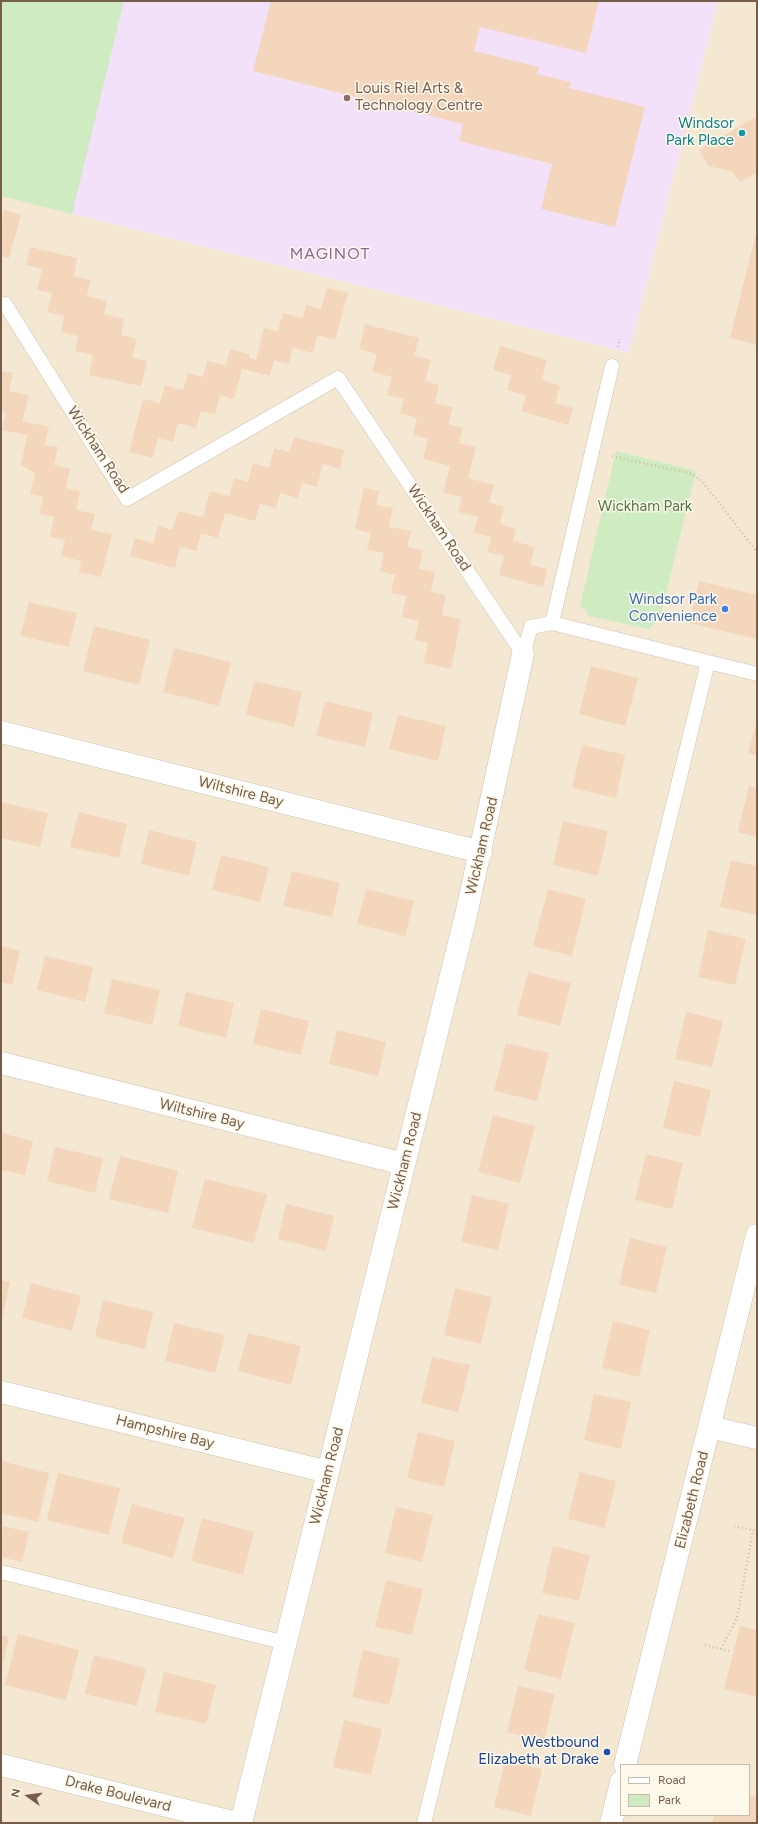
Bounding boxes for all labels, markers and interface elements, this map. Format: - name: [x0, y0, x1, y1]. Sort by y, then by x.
- place label: Louis Riel Arts & Technology Centre: [355, 80, 483, 115]
- marker: Louis Riel Arts & Technology Centre: [342, 93, 352, 103]
- place label: Windsor Park Place: [666, 115, 734, 150]
- marker: Windsor Park Place: [737, 128, 747, 138]
- district label: MAGINOT: [290, 244, 370, 264]
- street label: Wickham Road: [63, 403, 133, 497]
- street label: Wickham Road: [403, 481, 475, 575]
- park label: Wickham Park: [598, 498, 692, 516]
- place label: Windsor Park Convenience: [629, 591, 717, 626]
- marker: Windsor Park Convenience: [720, 604, 730, 614]
- street label: Wiltshire Bay: [196, 773, 286, 811]
- street label: Wickham Road: [462, 795, 502, 897]
- street label: Wiltshire Bay: [157, 1095, 247, 1133]
- street label: Wickham Road: [384, 1110, 426, 1212]
- street label: Hampshire Bay: [114, 1411, 216, 1453]
- street label: Wickham Road: [306, 1425, 348, 1527]
- street label: Elizabeth Road: [671, 1449, 713, 1551]
- place label: Westbound Elizabeth at Drake: [478, 1734, 599, 1769]
- marker: Westbound Elizabeth at Drake: [602, 1747, 612, 1757]
- legend: [620, 1764, 750, 1816]
- street label: Drake Boulevard: [63, 1772, 173, 1816]
- text: Road: [658, 1773, 686, 1787]
- north arrow: [8, 1776, 48, 1816]
- text: N: [9, 1787, 23, 1799]
- text: Park: [658, 1793, 681, 1807]

